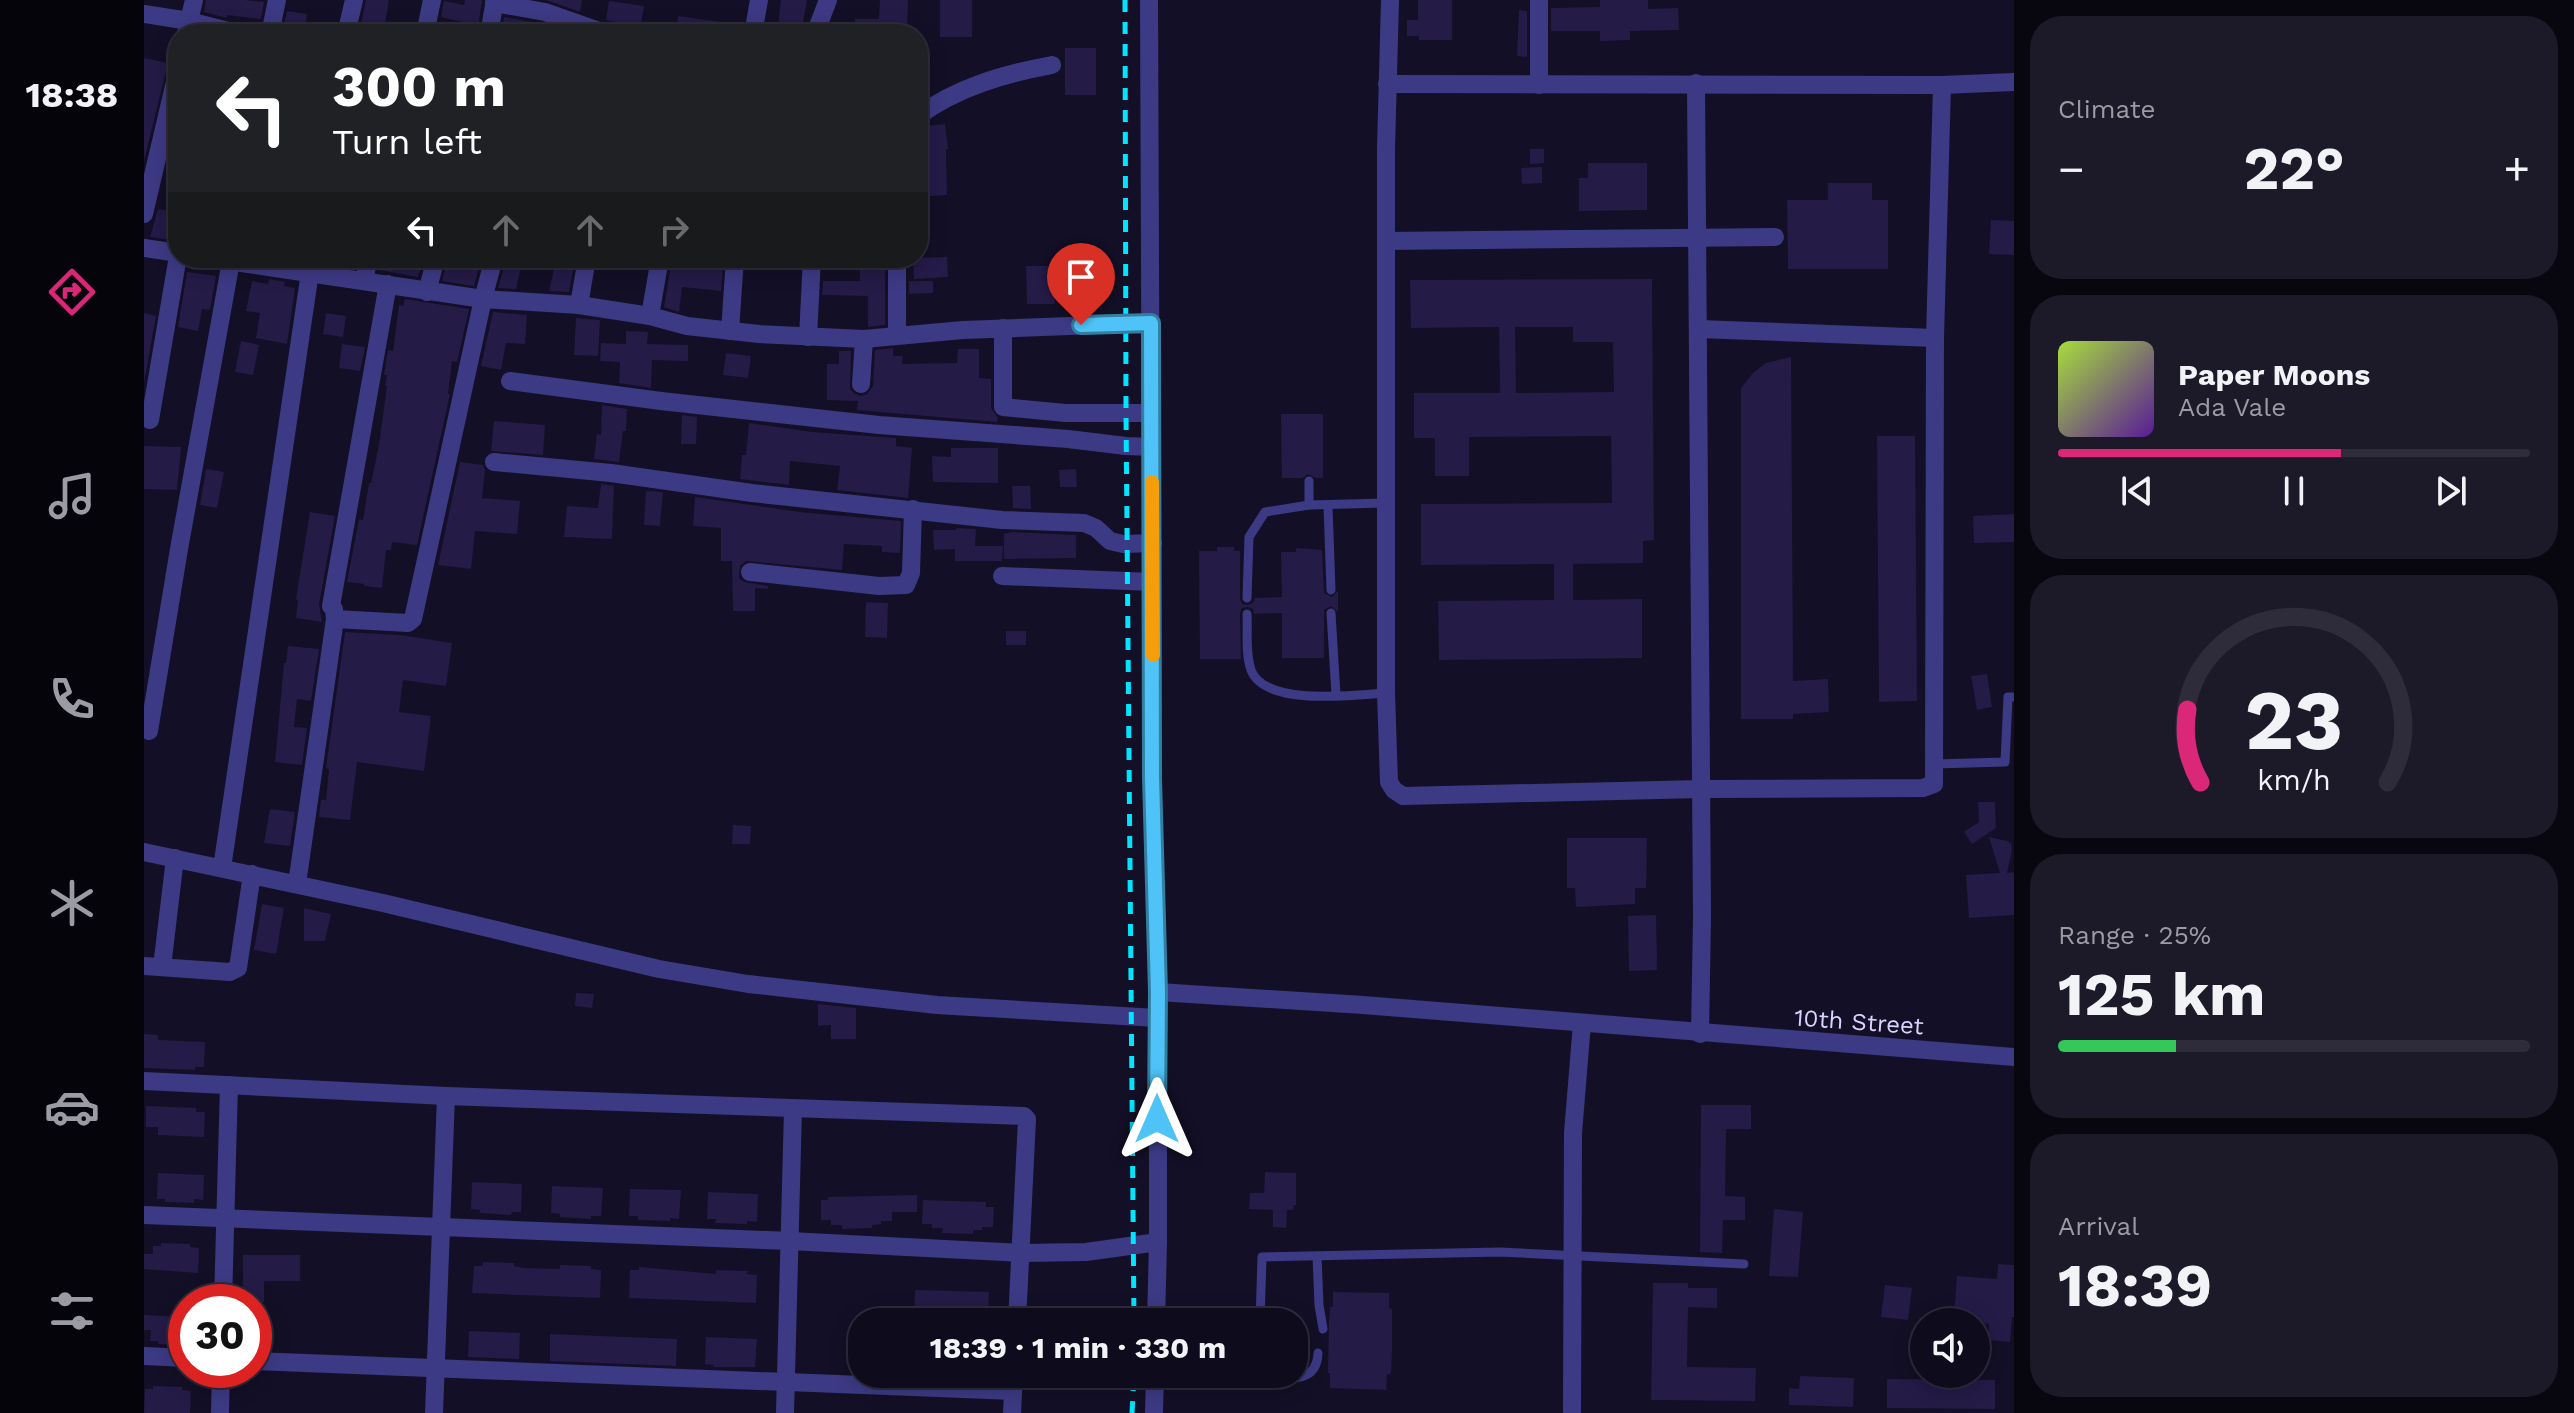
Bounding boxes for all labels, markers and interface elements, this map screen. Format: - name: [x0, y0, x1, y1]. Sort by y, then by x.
- text: 300 m: [332, 54, 506, 120]
- icon: left: [200, 56, 304, 160]
- text: 18:38: [26, 74, 118, 116]
- text: Climate: [2058, 94, 2156, 124]
- text: Turn left: [332, 121, 482, 163]
- text: 22°: [2243, 133, 2345, 204]
- text: −: [2058, 143, 2085, 195]
- text: +: [2503, 143, 2530, 195]
- icon: left: [400, 208, 444, 252]
- icon: ahead: [484, 208, 528, 252]
- icon: ahead: [568, 208, 612, 252]
- icon: right: [652, 208, 696, 252]
- pin: [1047, 243, 1115, 325]
- icon: arrive: [1059, 255, 1103, 299]
- icon: directions: [44, 264, 100, 320]
- text: Paper Moons: [2178, 357, 2370, 392]
- text: Ada Vale: [2178, 392, 2286, 422]
- icon: music: [44, 468, 100, 524]
- icon: previous: [2115, 469, 2159, 513]
- icon: pause: [2272, 469, 2316, 513]
- icon: next: [2429, 469, 2473, 513]
- icon: phone: [44, 671, 100, 727]
- text: 23: [2245, 671, 2343, 768]
- text: km/h: [2257, 763, 2331, 797]
- icon: climate: [44, 875, 100, 931]
- text: Range · 25%: [2058, 920, 2211, 950]
- text: 125 km: [2058, 959, 2266, 1030]
- street label: 10th Street: [1793, 1004, 1925, 1040]
- position arrow: [1115, 1077, 1199, 1161]
- icon: car: [44, 1079, 100, 1135]
- text: Arrival: [2058, 1211, 2139, 1241]
- text: 18:39: [2058, 1250, 2212, 1321]
- icon: filters: [44, 1283, 100, 1339]
- speed limit sign: 30: [168, 1284, 272, 1388]
- map controls: [1910, 1308, 1990, 1388]
- button: sound: [1910, 1308, 1990, 1388]
- text: 18:39 · 1 min · 330 m: [930, 1330, 1226, 1365]

